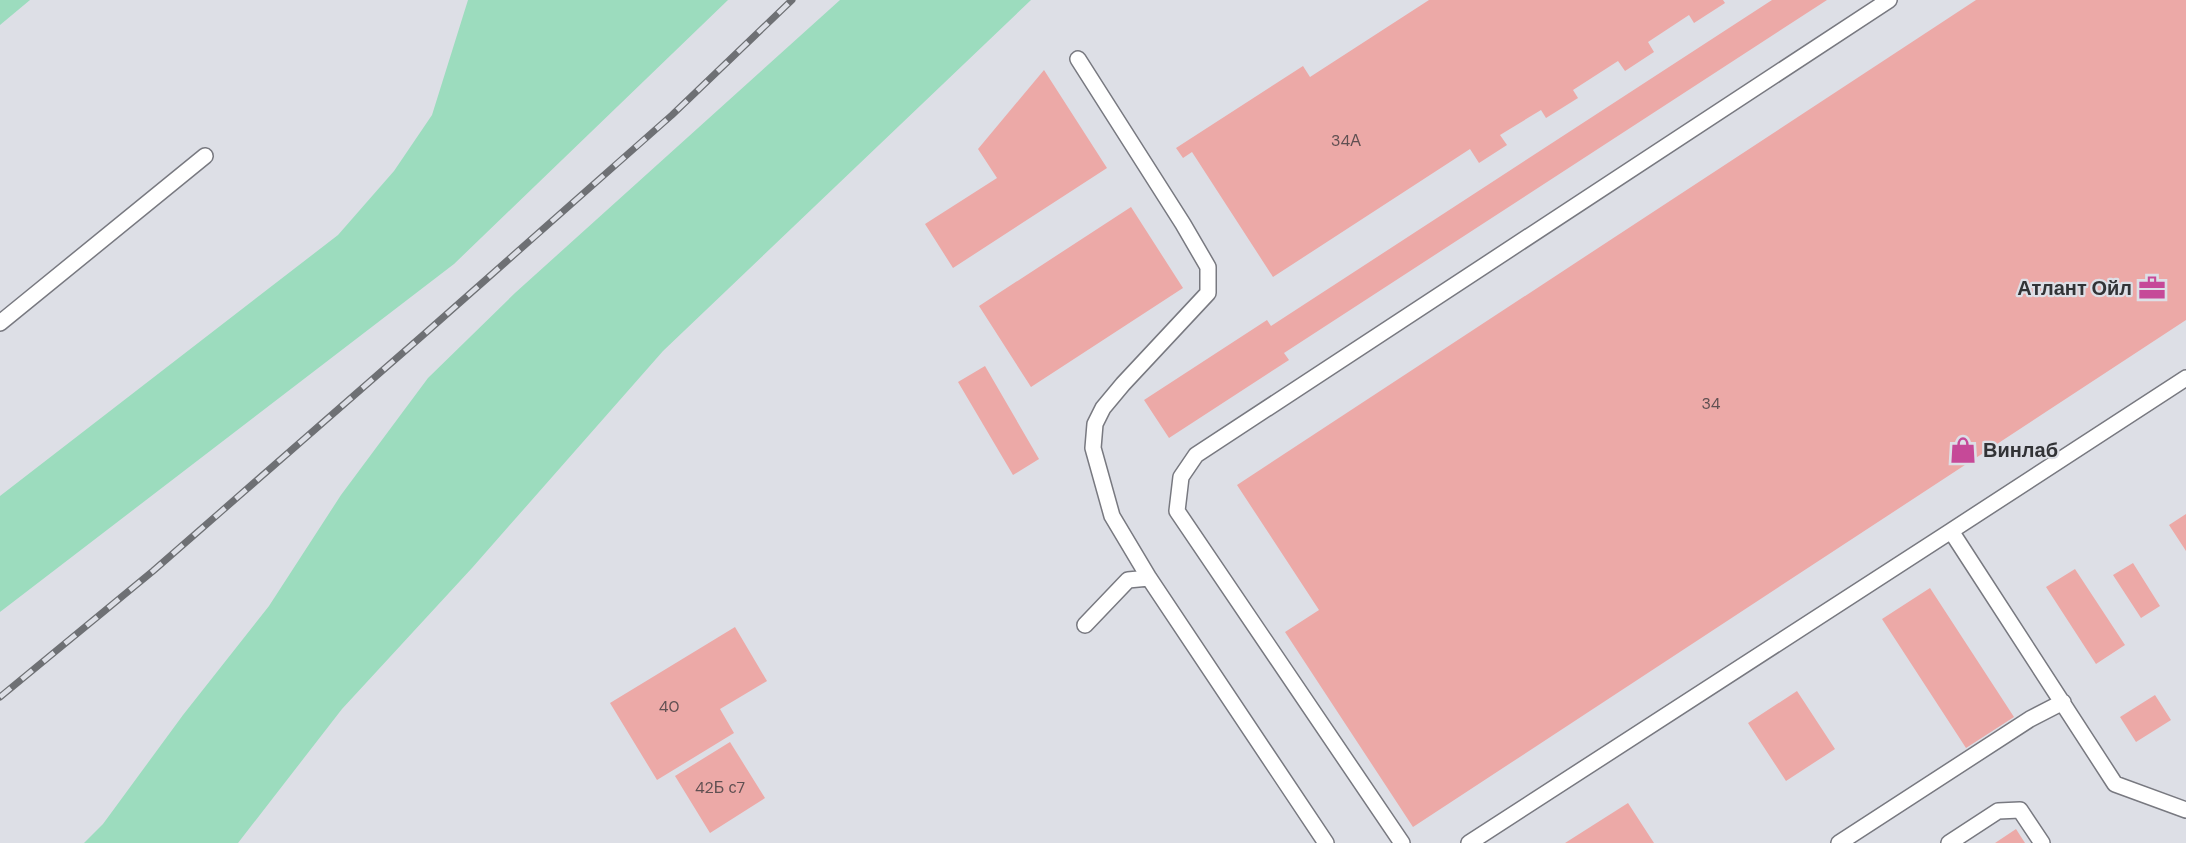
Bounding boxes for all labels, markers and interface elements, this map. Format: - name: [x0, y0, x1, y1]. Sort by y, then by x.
- house number: 34А: [1331, 130, 1361, 151]
- office icon: Атлант Ойл: [2137, 273, 2167, 303]
- place label: Атлант Ойл: [2017, 275, 2132, 301]
- house number: 34: [1701, 393, 1721, 414]
- shop icon: Винлаб: [1948, 435, 1978, 465]
- place label: Винлаб: [1983, 437, 2058, 463]
- house number: 40: [659, 696, 679, 717]
- house number: 42Б с7: [695, 777, 745, 798]

